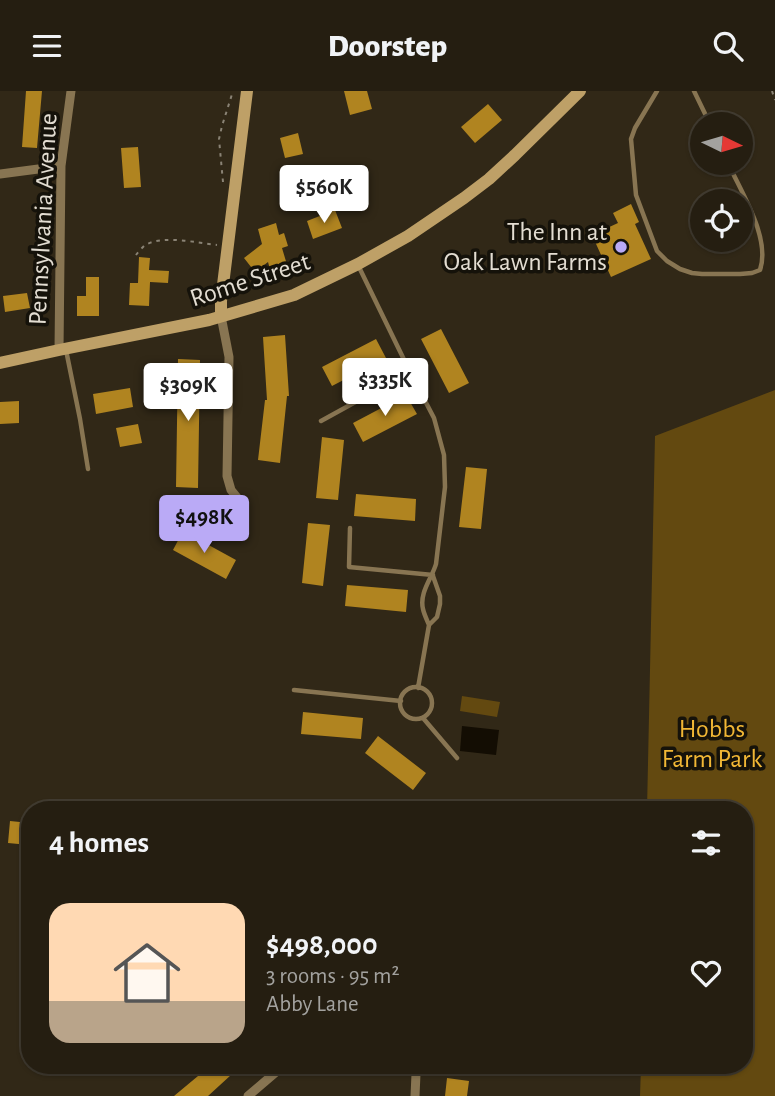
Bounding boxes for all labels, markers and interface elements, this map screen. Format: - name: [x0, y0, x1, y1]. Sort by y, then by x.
- icon: menu: [28, 27, 66, 65]
- icon: search: [709, 27, 747, 65]
- text: Doorstep: [328, 30, 447, 62]
- street label: Pennsylvania Avenue: [24, 112, 62, 326]
- north arrow: [690, 112, 752, 175]
- map controls: [690, 112, 753, 252]
- pin: $560K: [275, 165, 373, 225]
- text: $560K: [296, 176, 352, 199]
- button: locate: [690, 189, 753, 252]
- place label: The Inn at Oak Lawn Farms: [444, 219, 607, 275]
- marker: The Inn at Oak Lawn Farms: [613, 239, 629, 255]
- street label: Rome Street: [187, 248, 313, 312]
- pin: $335K: [336, 359, 434, 418]
- pin: $309K: [139, 363, 237, 423]
- text: $335K: [358, 369, 412, 392]
- text: $309K: [160, 374, 216, 397]
- pin: $498K: [155, 496, 253, 555]
- text: $498K: [175, 506, 233, 529]
- park label: Hobbs Farm Park: [662, 716, 762, 772]
- icon: filters: [687, 824, 725, 862]
- text: 4 homes: [49, 828, 149, 858]
- text: $498,000: [266, 930, 378, 960]
- icon: home: [105, 931, 189, 1015]
- icon: heart: [687, 954, 725, 992]
- text: 3 rooms · 95 m²: [266, 965, 399, 988]
- text: Abby Lane: [266, 993, 359, 1016]

